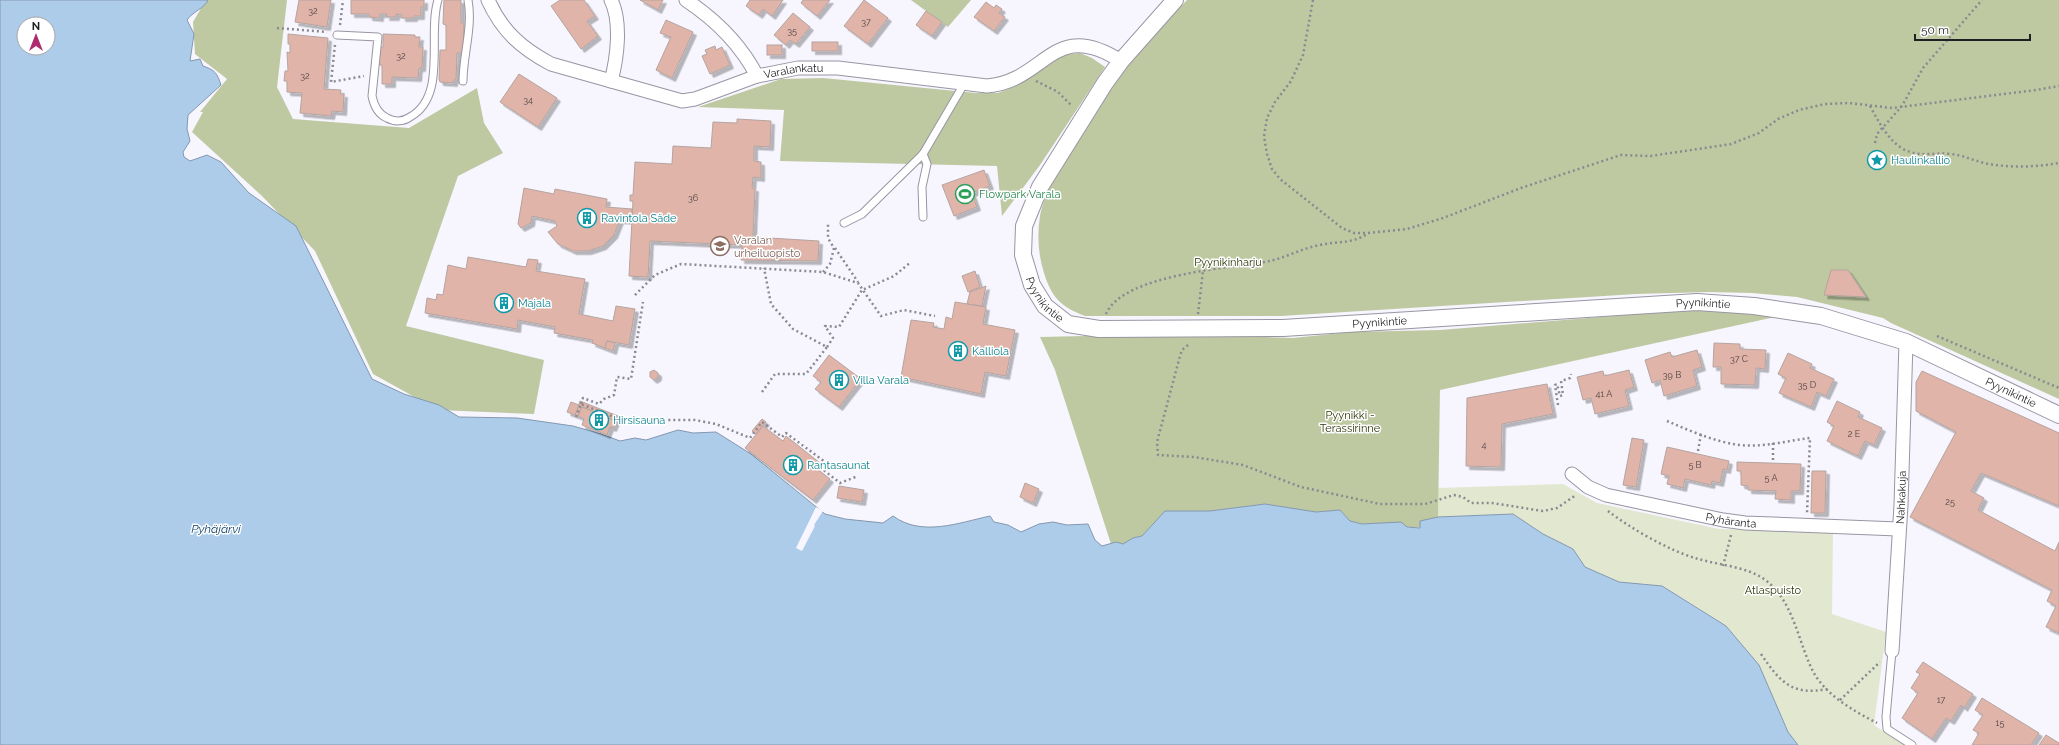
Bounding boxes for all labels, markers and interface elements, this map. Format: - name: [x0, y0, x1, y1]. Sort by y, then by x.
- house number: 32: [308, 6, 318, 16]
- north arrow: [16, 16, 56, 56]
- scale bar: [1915, 16, 2030, 42]
- house number: 37: [861, 17, 871, 27]
- text: N: [32, 20, 40, 33]
- text: 50 m: [1921, 23, 1949, 37]
- house number: 35: [787, 26, 797, 36]
- house number: 32: [396, 51, 406, 61]
- street label: Varalankatu: [762, 61, 823, 81]
- house number: 32: [300, 71, 310, 81]
- house number: 34: [523, 95, 533, 105]
- place icon: Haulinkallio: [1866, 149, 1888, 171]
- place label: Haulinkallio: [1891, 154, 1951, 167]
- sports icon: Flowpark Varala: [954, 183, 976, 205]
- place label: Flowpark Varala: [979, 188, 1060, 201]
- house number: 36: [688, 193, 699, 203]
- building icon: Ravintola Säde: [576, 207, 598, 229]
- place label: Ravintola Säde: [601, 212, 677, 225]
- place label: Varalan urheiluopisto: [734, 234, 801, 260]
- school or university icon: Varalan urheiluopisto: [709, 235, 731, 257]
- park label: Pyynikinharju: [1194, 256, 1262, 269]
- street label: Pyynikintie: [1023, 275, 1067, 325]
- building icon: Majala: [493, 292, 515, 314]
- street label: Pyynikintie: [1675, 295, 1731, 311]
- place label: Majala: [518, 297, 551, 310]
- street label: Pyynikintie: [1352, 314, 1408, 330]
- building icon: Kalliola: [947, 340, 969, 362]
- place label: Kalliola: [972, 345, 1009, 358]
- house number: 37 C: [1730, 354, 1748, 364]
- building icon: Villa Varala: [828, 369, 850, 391]
- house number: 39 B: [1663, 370, 1681, 380]
- place label: Villa Varala: [853, 374, 909, 387]
- street label: Pyynikintie: [1983, 374, 2039, 410]
- house number: 35 D: [1798, 380, 1817, 390]
- house number: 41 A: [1596, 389, 1612, 399]
- building icon: Hirsisauna: [588, 409, 610, 431]
- park label: Pyynikki - Terassirinne: [1320, 409, 1381, 435]
- place label: Hirsisauna: [613, 414, 665, 427]
- house number: 2 E: [1848, 429, 1861, 439]
- house number: 4: [1482, 440, 1487, 450]
- building icon: Rantasaunat: [782, 454, 804, 476]
- place label: Rantasaunat: [807, 459, 870, 472]
- house number: 5 B: [1688, 460, 1702, 470]
- street label: Nahkakuja: [1893, 470, 1909, 524]
- house number: 5 A: [1764, 473, 1778, 483]
- house number: 25: [1945, 497, 1955, 507]
- street label: Pyhäranta: [1705, 510, 1757, 530]
- water label: Pyhäjärvi: [191, 522, 241, 536]
- park label: Atlaspuisto: [1745, 584, 1802, 597]
- house number: 17: [1937, 695, 1945, 705]
- house number: 15: [1996, 718, 2004, 728]

